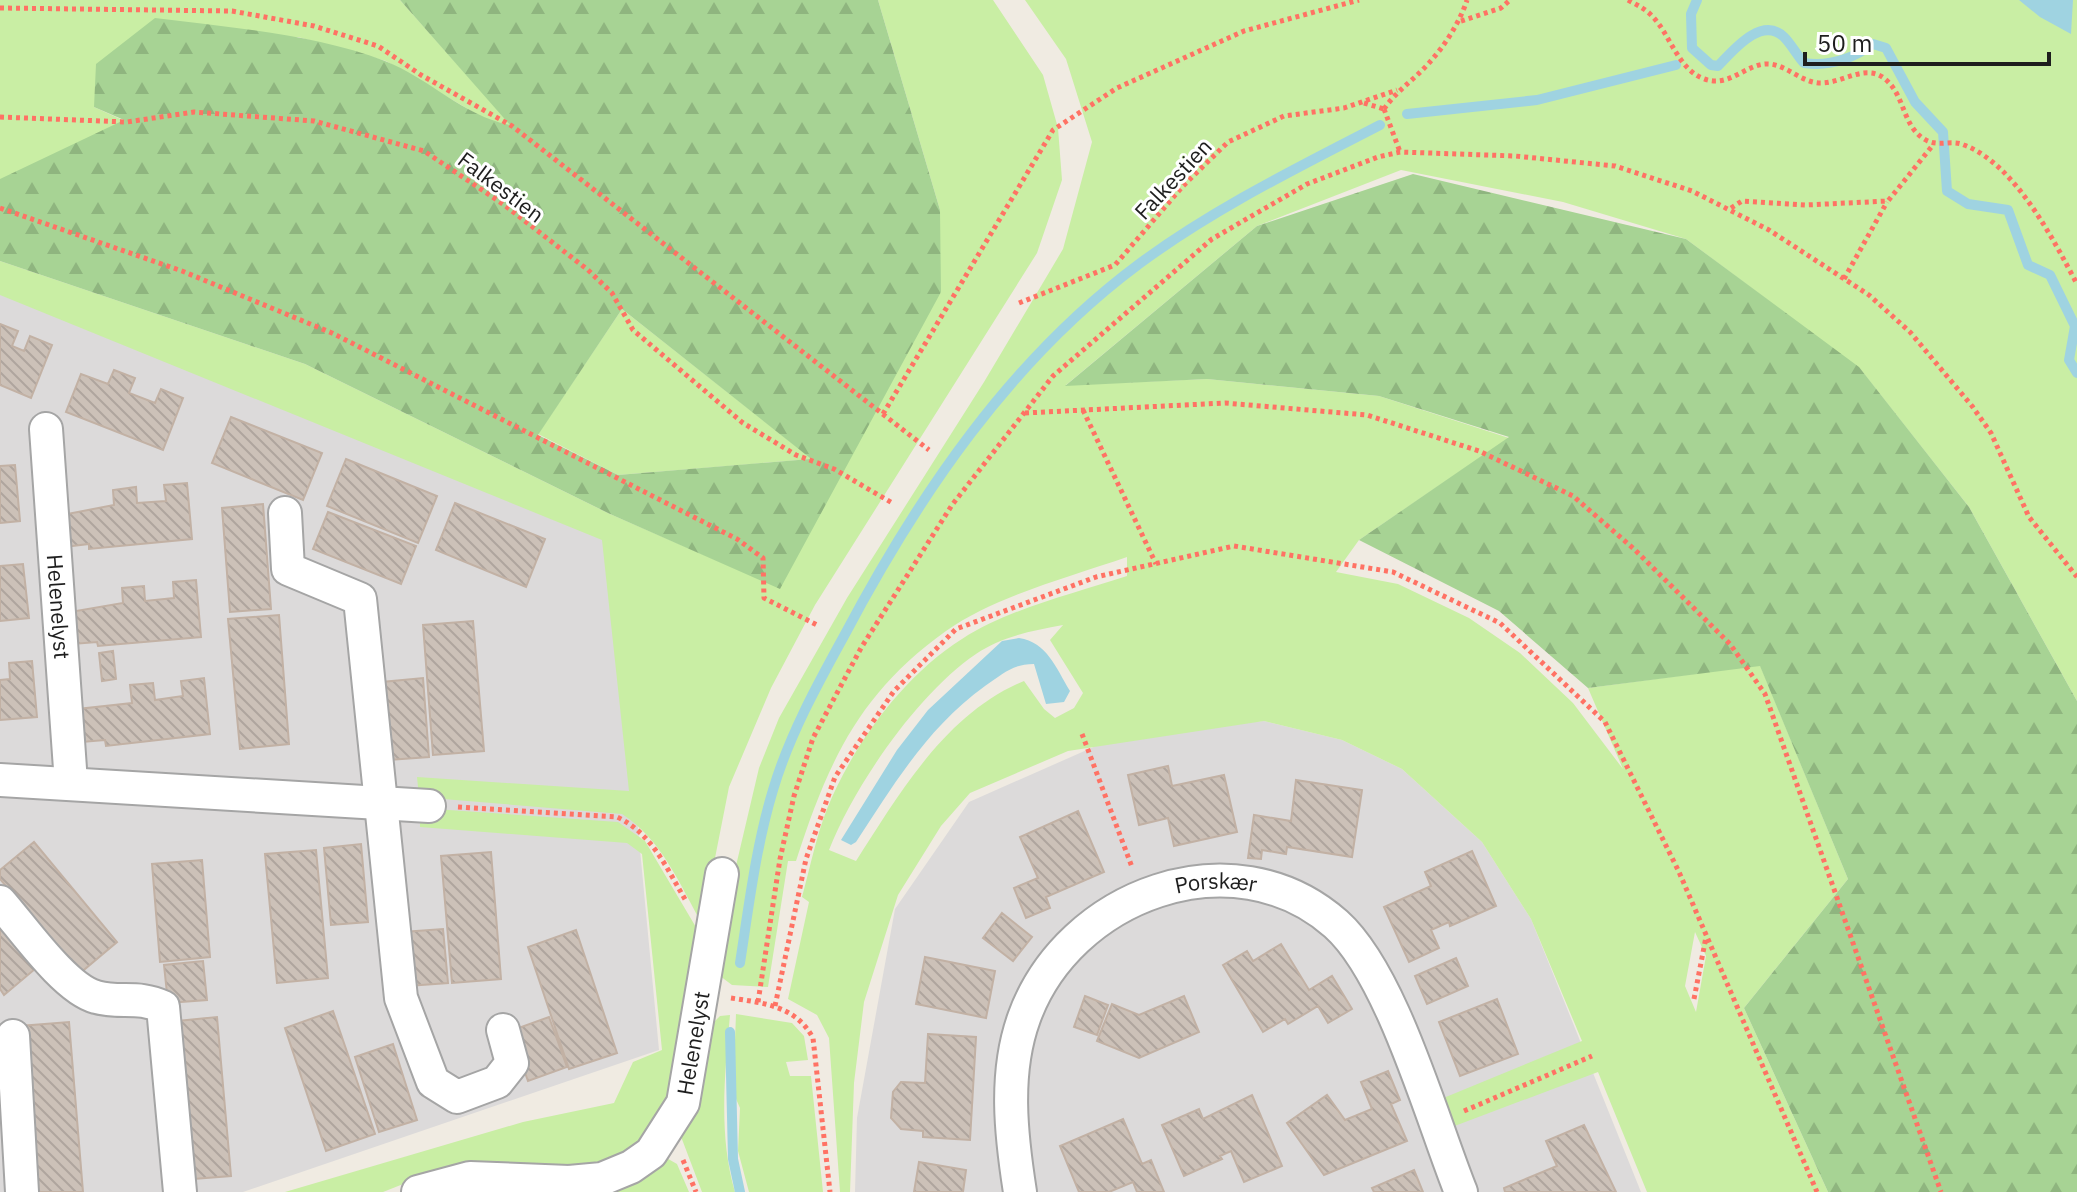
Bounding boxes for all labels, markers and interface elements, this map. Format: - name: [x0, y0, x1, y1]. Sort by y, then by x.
- scale bar: [1805, 16, 2049, 66]
- text: 50 m: [1817, 27, 1872, 59]
- street label: Falkestien: [1128, 132, 1218, 225]
- street label: Falkestien: [452, 145, 550, 229]
- street label: Helenelyst: [41, 553, 77, 660]
- street label: Porskær: [1172, 866, 1260, 900]
- street label: Helenelyst: [670, 989, 716, 1097]

